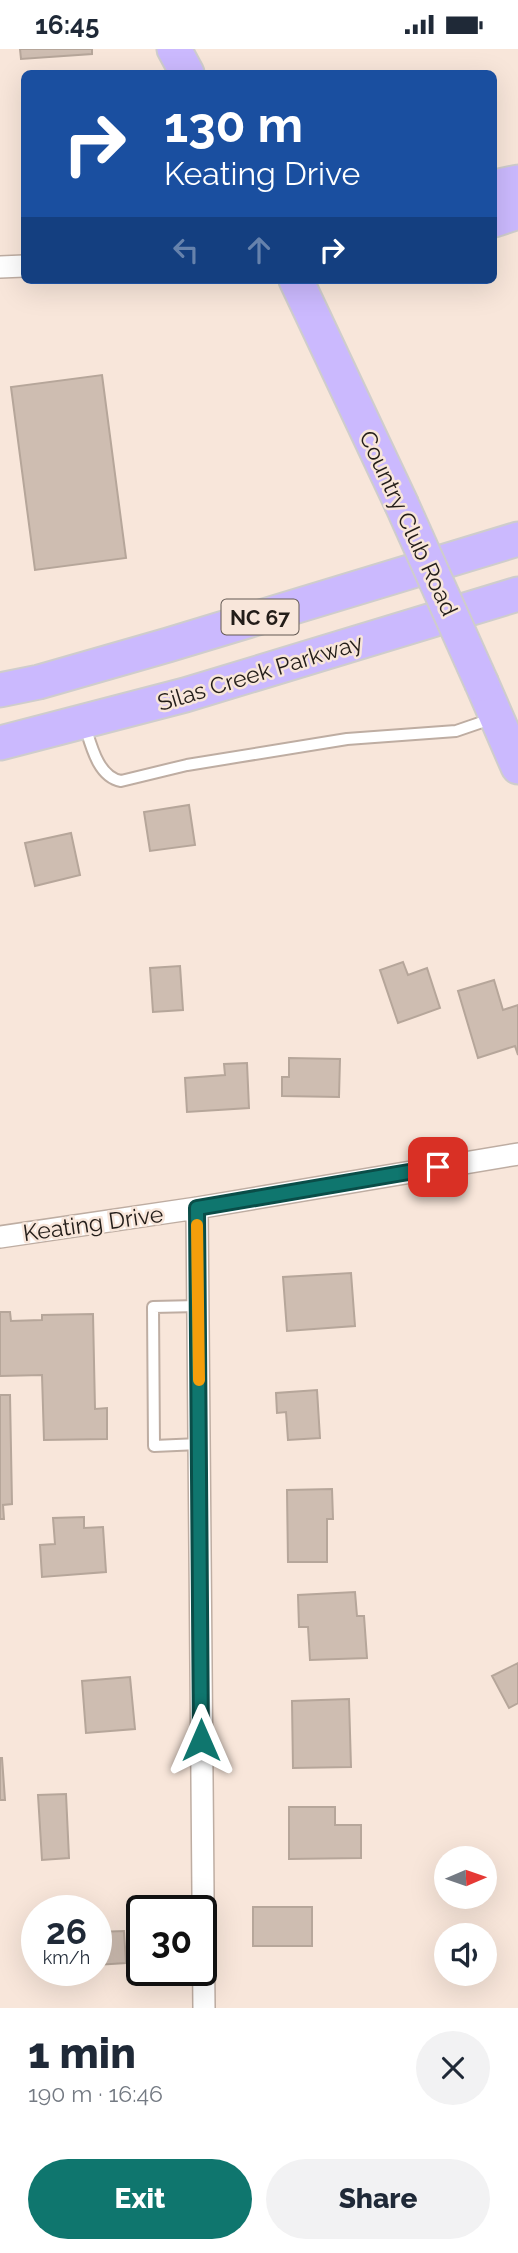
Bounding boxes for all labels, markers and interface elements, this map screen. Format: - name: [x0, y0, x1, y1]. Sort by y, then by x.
- text: 16:45: [35, 10, 99, 40]
- text: 130 m: [164, 96, 303, 153]
- icon: right: [49, 98, 140, 189]
- text: Keating Drive: [164, 155, 360, 192]
- icon: left: [167, 231, 205, 269]
- icon: ahead: [240, 231, 278, 269]
- icon: right: [313, 231, 351, 269]
- street label: Country Club Road: [354, 426, 464, 620]
- road number: NC 67: [222, 599, 298, 635]
- street label: Silas Creek Parkway: [154, 628, 366, 716]
- pin: [408, 1137, 468, 1197]
- icon: arrive: [419, 1148, 457, 1186]
- street label: Keating Drive: [21, 1200, 165, 1246]
- position arrow: [164, 1703, 238, 1777]
- north arrow: [434, 1846, 497, 1909]
- map controls: [434, 1846, 497, 1986]
- speed limit sign: 30: [126, 1895, 217, 1986]
- text: 26: [46, 1911, 87, 1952]
- button: sound: [434, 1923, 497, 1986]
- text: km/h: [43, 1947, 90, 1968]
- text: 1 min: [28, 2029, 136, 2078]
- button: close: [416, 2031, 490, 2105]
- text: 190 m · 16:46: [28, 2080, 163, 2107]
- button: Exit: [28, 2159, 252, 2239]
- button: Share: [266, 2159, 490, 2239]

